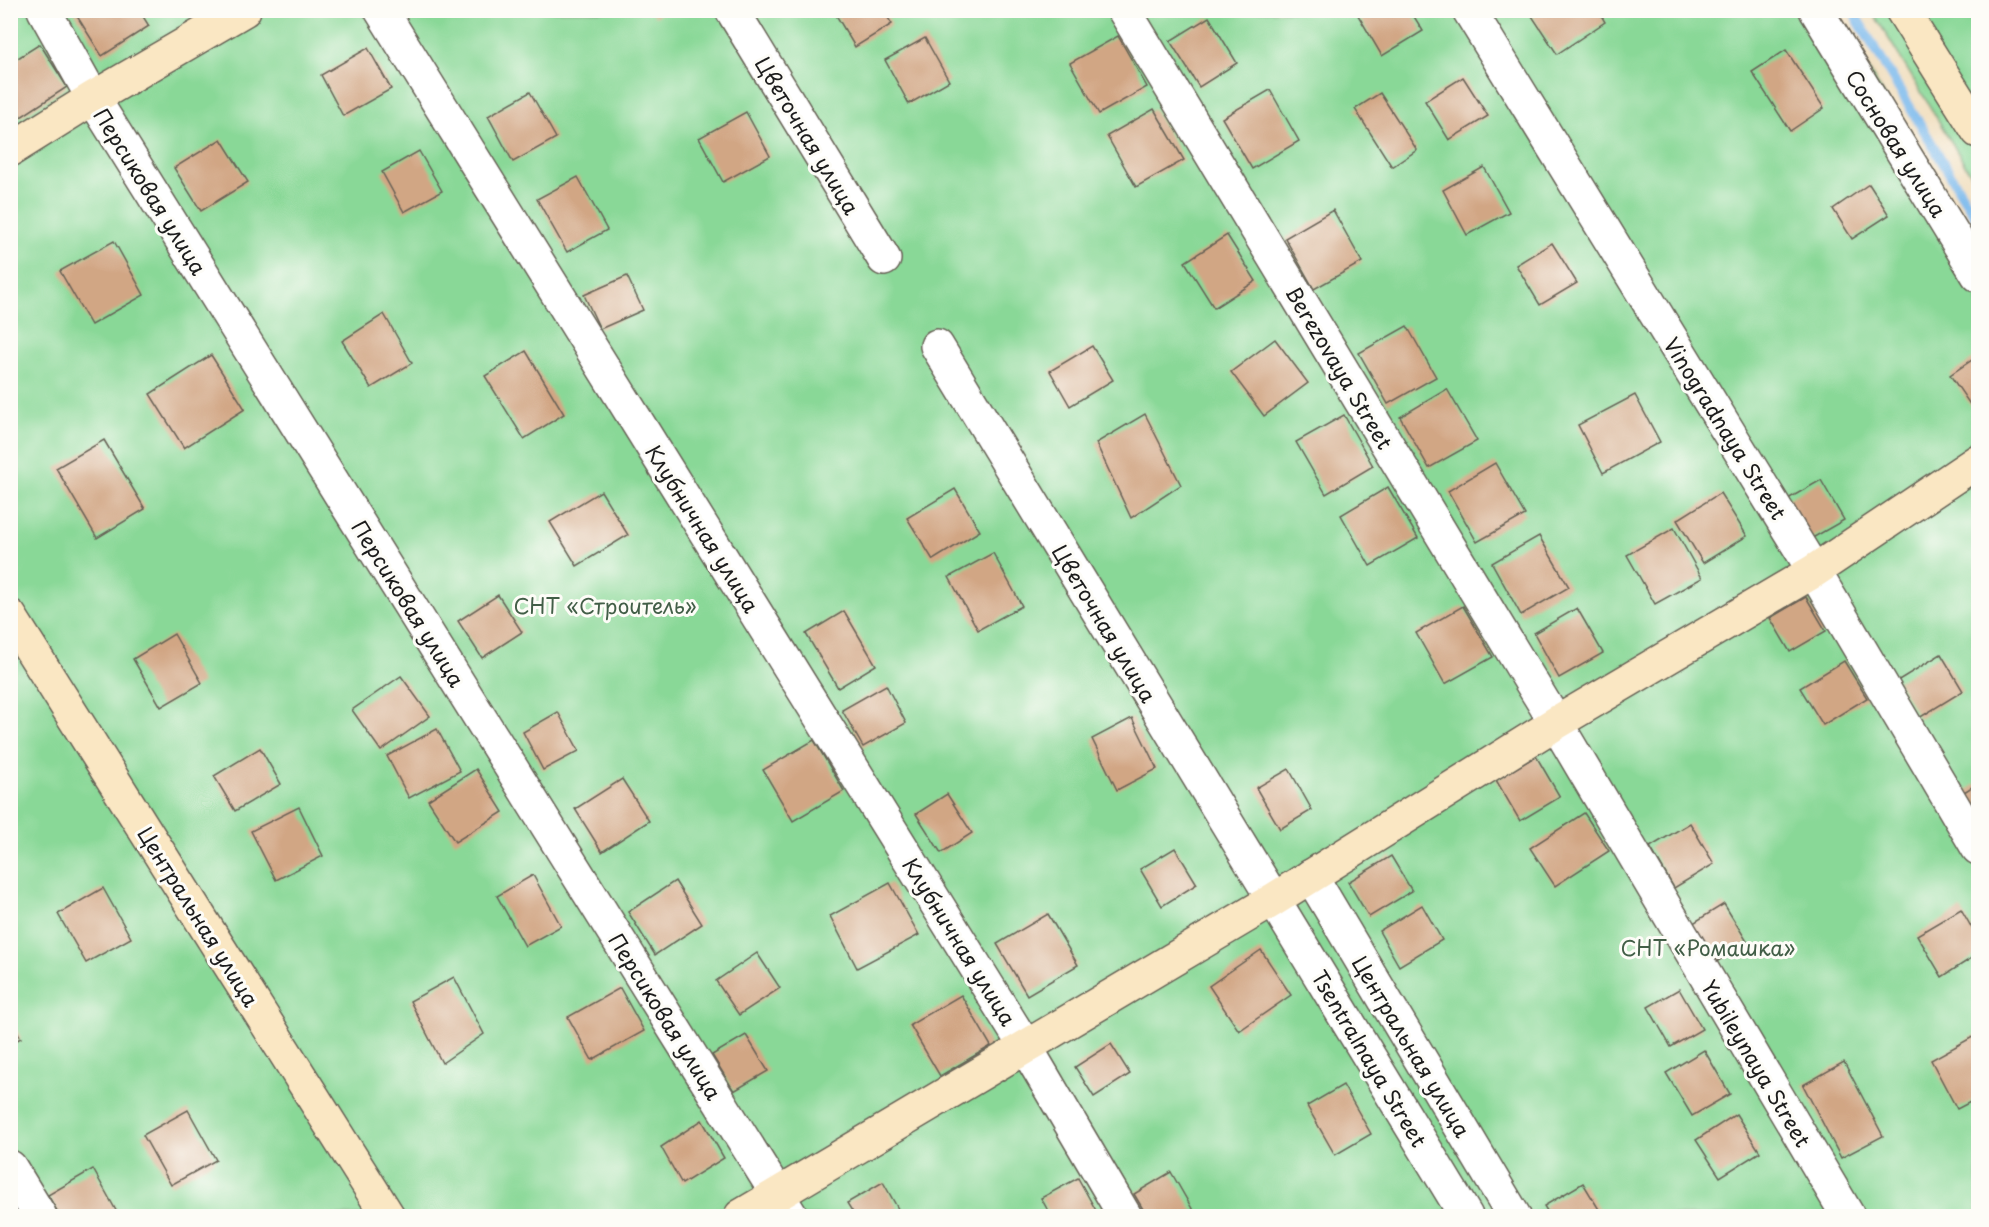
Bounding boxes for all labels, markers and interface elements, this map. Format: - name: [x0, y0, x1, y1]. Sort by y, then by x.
- street label: Цветочная улица: [748, 50, 868, 221]
- street label: Сосновая улица: [1839, 63, 1956, 224]
- street label: Персиковая улица: [87, 101, 216, 281]
- street label: Berezovaya Street: [1278, 279, 1402, 455]
- street label: Vinogradnaya Street: [1657, 330, 1795, 526]
- street label: Клубничная улица: [638, 438, 768, 619]
- street label: Персиковая улица: [345, 513, 474, 693]
- street label: Цветочная улица: [1045, 538, 1165, 709]
- park label: СНТ «Строитель»: [514, 589, 697, 621]
- street label: Центральная улица: [131, 820, 268, 1013]
- street label: Клубничная улица: [895, 851, 1025, 1032]
- street label: Персиковая улица: [602, 926, 731, 1106]
- park label: СНТ «Ромашка»: [1621, 931, 1795, 963]
- street label: Центральная улица: [1345, 949, 1479, 1144]
- street label: Tsentralnaya Street: [1304, 963, 1436, 1153]
- street label: Yubileynaya Street: [1694, 973, 1820, 1153]

